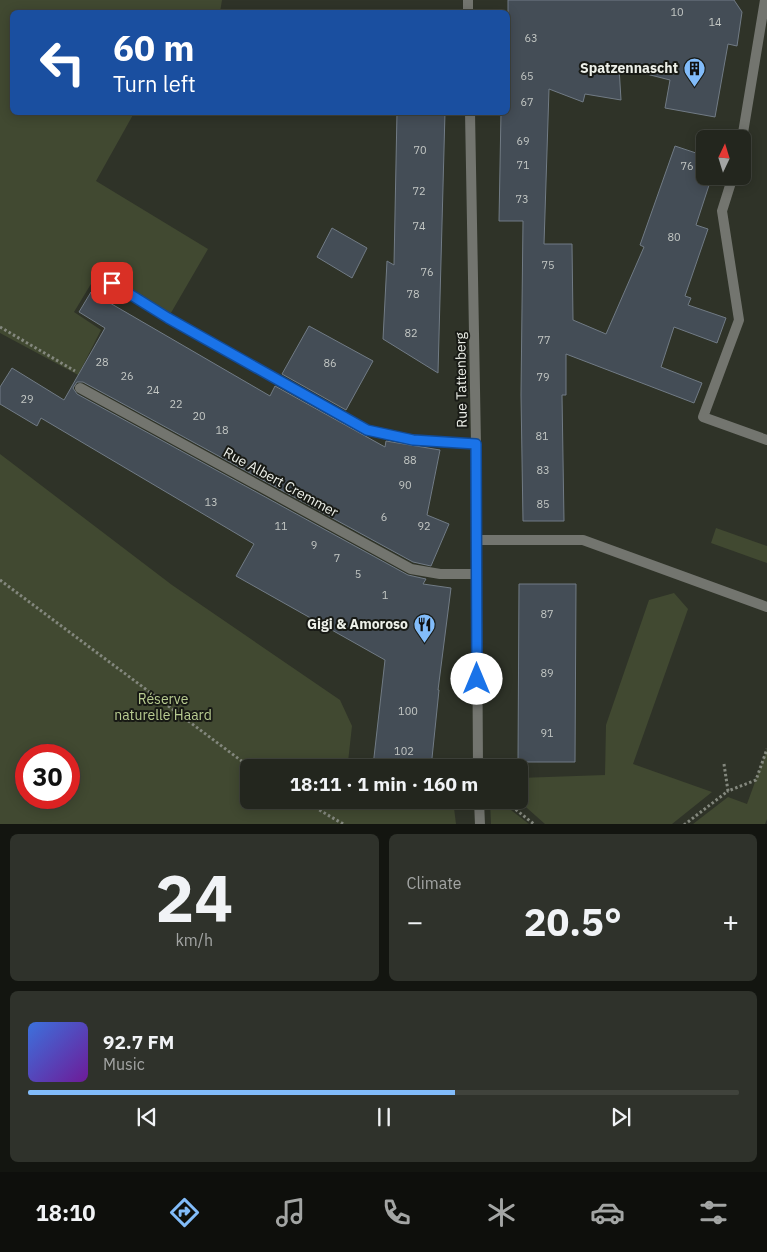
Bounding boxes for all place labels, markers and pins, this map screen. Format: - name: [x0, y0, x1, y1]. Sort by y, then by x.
- building icon: Spatzennascht: [682, 56, 706, 87]
- place label: Spatzennascht: [580, 59, 678, 77]
- pin: [91, 262, 133, 304]
- restaurant icon: Gigi & Amoroso: [412, 612, 436, 643]
- place label: Gigi & Amoroso: [307, 615, 408, 633]

